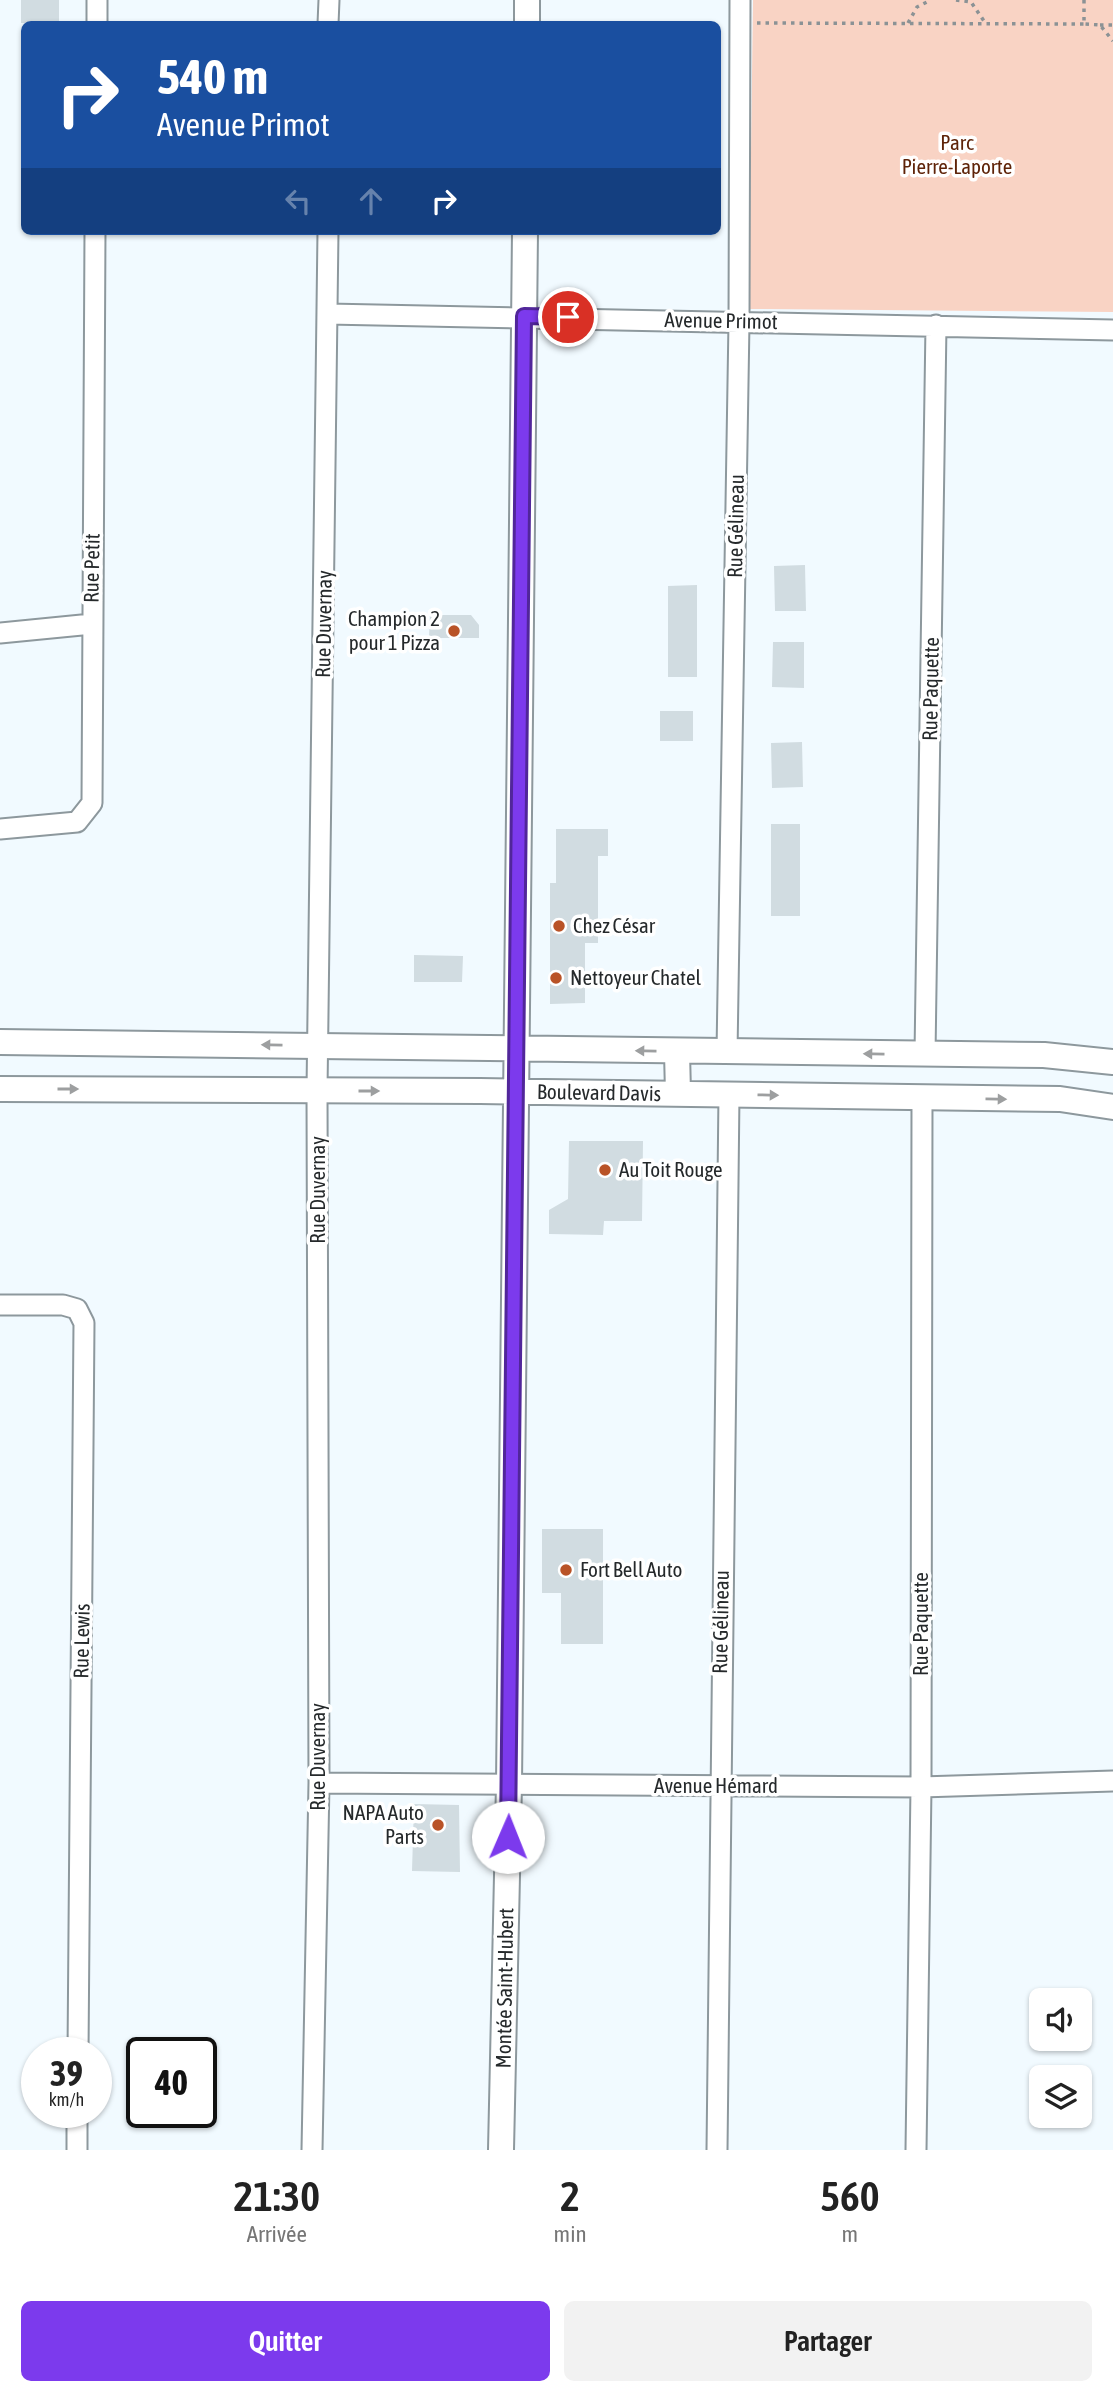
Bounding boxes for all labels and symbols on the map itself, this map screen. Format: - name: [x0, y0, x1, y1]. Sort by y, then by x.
- park label: Parc Pierre-Laporte: [902, 130, 1012, 178]
- pin: [538, 287, 598, 347]
- street label: Avenue Primot: [664, 307, 778, 333]
- street label: Rue Gélineau: [722, 474, 748, 578]
- street label: Rue Petit: [78, 533, 104, 603]
- street label: Rue Duvernay: [310, 570, 336, 678]
- place label: Champion 2 pour 1 Pizza: [348, 606, 440, 654]
- marker: Champion 2 pour 1 Pizza: [446, 623, 462, 639]
- street label: Rue Paquette: [917, 637, 943, 741]
- place label: Chez César: [573, 913, 656, 937]
- marker: Chez César: [551, 918, 567, 934]
- place label: Nettoyeur Chatel: [570, 965, 701, 989]
- marker: Nettoyeur Chatel: [548, 970, 564, 986]
- one-way arrow: [260, 1039, 282, 1051]
- one-way arrow: [635, 1045, 657, 1057]
- one-way arrow: [862, 1048, 884, 1060]
- street label: Boulevard Davis: [537, 1079, 661, 1105]
- one-way arrow: [57, 1083, 79, 1095]
- one-way arrow: [358, 1085, 380, 1097]
- one-way arrow: [757, 1089, 779, 1101]
- one-way arrow: [985, 1093, 1007, 1105]
- street label: Rue Duvernay: [305, 1136, 329, 1244]
- place label: Au Toit Rouge: [619, 1157, 723, 1181]
- marker: Au Toit Rouge: [597, 1162, 613, 1178]
- place label: Fort Bell Auto: [580, 1557, 682, 1581]
- marker: Fort Bell Auto: [558, 1562, 574, 1578]
- street label: Rue Gélineau: [707, 1570, 733, 1674]
- street label: Rue Paquette: [908, 1572, 932, 1676]
- street label: Rue Lewis: [68, 1603, 94, 1679]
- street label: Rue Duvernay: [305, 1703, 329, 1811]
- street label: Avenue Hémard: [654, 1773, 778, 1797]
- place label: NAPA Auto Parts: [343, 1800, 424, 1848]
- position arrow: [471, 1800, 545, 1874]
- marker: NAPA Auto Parts: [430, 1817, 446, 1833]
- street label: Montée Saint-Hubert: [491, 1907, 517, 2068]
- speed limit sign: 40: [126, 2037, 217, 2128]

